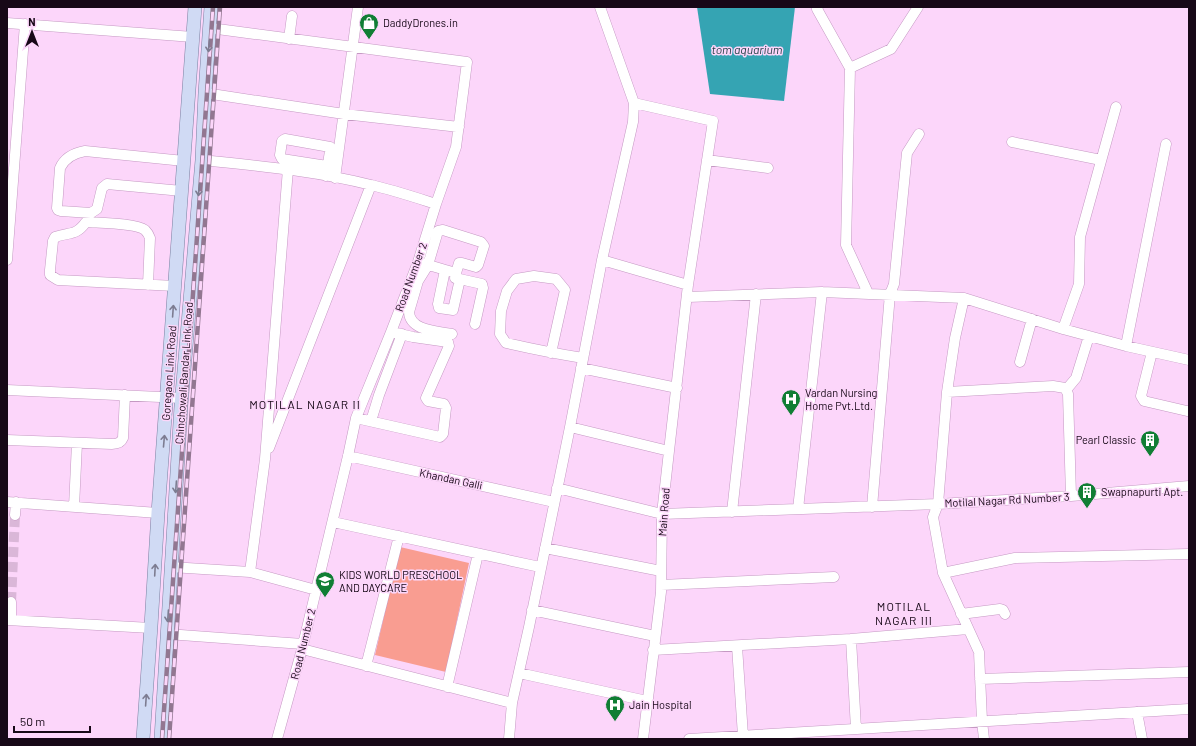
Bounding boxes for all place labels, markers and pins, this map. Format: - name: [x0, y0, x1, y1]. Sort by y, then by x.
- shop icon: DaddyDrones.in: [358, 12, 380, 40]
- place label: DaddyDrones.in: [383, 16, 458, 29]
- place label: Vardan Nursing Home Pvt.Ltd.: [805, 386, 878, 412]
- hospital icon: Vardan Nursing Home Pvt.Ltd.: [780, 388, 802, 416]
- building icon: Pearl Classic: [1139, 429, 1161, 457]
- place label: Pearl Classic: [1076, 433, 1136, 446]
- building icon: Swapnapurti Apt.: [1076, 481, 1098, 509]
- place label: Swapnapurti Apt.: [1101, 485, 1183, 498]
- place label: KIDS WORLD PRESCHOOL AND DAYCARE: [339, 568, 462, 594]
- school or university icon: KIDS WORLD PRESCHOOL AND DAYCARE: [314, 570, 336, 598]
- hospital icon: Jain Hospital: [604, 694, 626, 722]
- place label: Jain Hospital: [629, 698, 691, 711]

